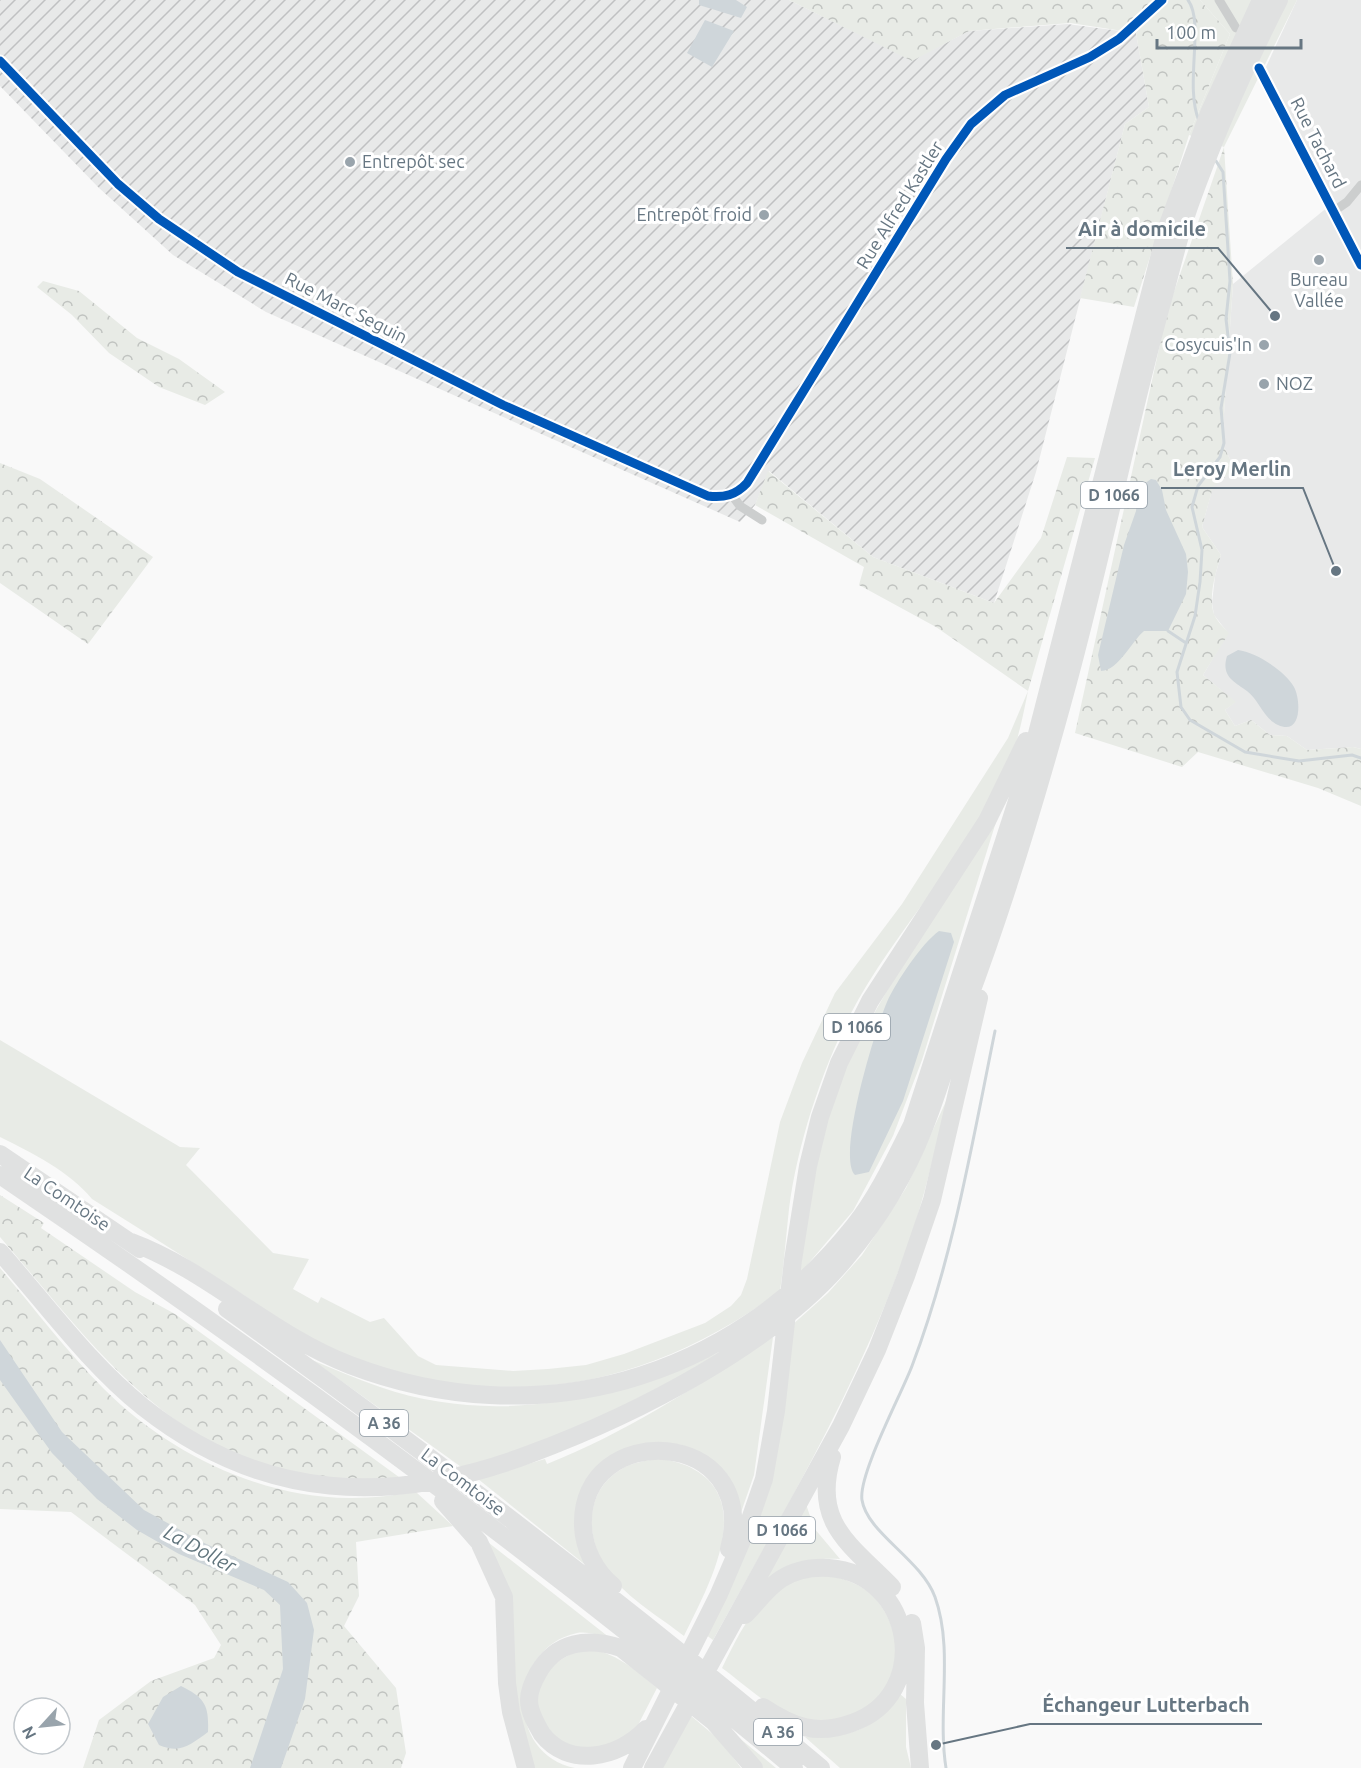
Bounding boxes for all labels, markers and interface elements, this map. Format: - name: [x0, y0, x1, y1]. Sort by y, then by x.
- scale bar: [1157, 12, 1301, 50]
- text: 100 m: [1166, 22, 1216, 42]
- street label: Rue Tachard: [1287, 94, 1350, 191]
- street label: Rue Alfred Kastler: [852, 137, 947, 272]
- place label: Entrepôt sec: [362, 151, 465, 171]
- marker: Entrepôt sec: [343, 155, 357, 169]
- place label: Entrepôt froid: [636, 204, 752, 224]
- marker: Entrepôt froid: [757, 208, 771, 222]
- callout: Air à domicile: [1066, 210, 1218, 248]
- text: Air à domicile: [1078, 217, 1206, 240]
- marker: Bureau Vallée: [1312, 253, 1326, 267]
- street label: Rue Marc Seguin: [282, 268, 411, 347]
- place label: Bureau Vallée: [1290, 269, 1348, 310]
- place label: Cosycuis'In: [1164, 334, 1252, 354]
- marker: Cosycuis'In: [1257, 338, 1271, 352]
- place label: NOZ: [1276, 373, 1313, 393]
- marker: NOZ: [1257, 377, 1271, 391]
- callout: Leroy Merlin: [1161, 450, 1303, 488]
- text: Leroy Merlin: [1173, 457, 1291, 480]
- road number: D 1066: [1081, 482, 1147, 508]
- road number: D 1066: [824, 1014, 890, 1040]
- street label: La Comtoise: [21, 1162, 114, 1234]
- road number: A 36: [360, 1410, 408, 1436]
- street label: La Comtoise: [418, 1443, 509, 1519]
- road number: D 1066: [749, 1517, 815, 1543]
- water label: La Doller: [160, 1520, 241, 1578]
- callout: Échangeur Lutterbach: [1030, 1686, 1262, 1724]
- text: Échangeur Lutterbach: [1042, 1692, 1250, 1716]
- north arrow: [12, 1696, 72, 1756]
- road number: A 36: [754, 1719, 802, 1745]
- text: N: [18, 1723, 39, 1742]

